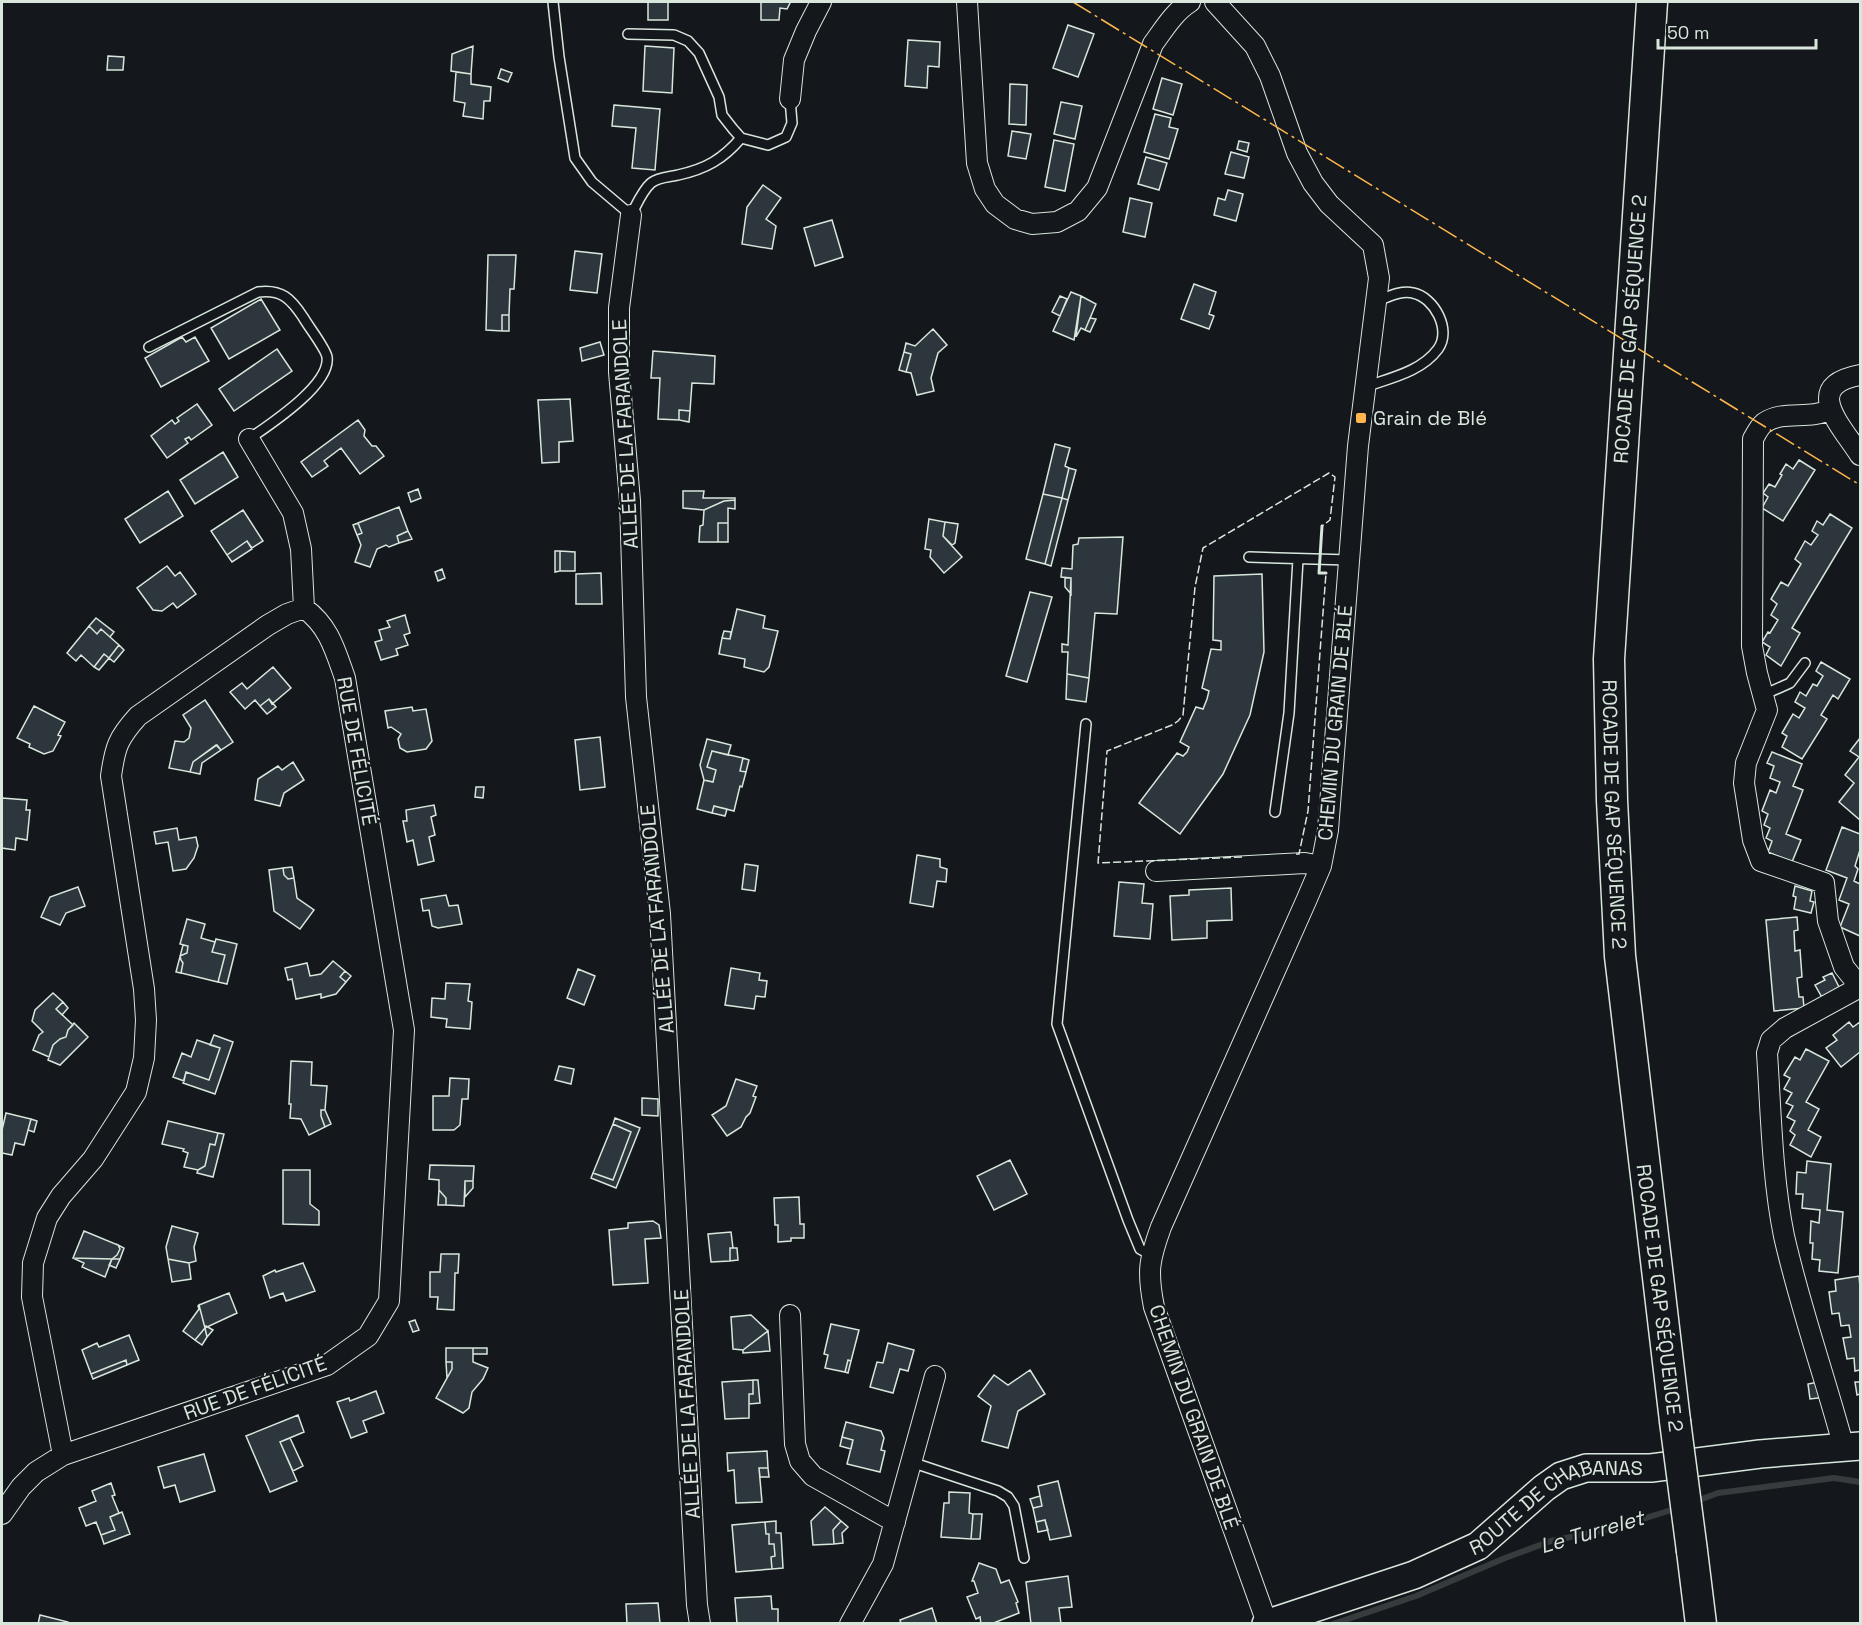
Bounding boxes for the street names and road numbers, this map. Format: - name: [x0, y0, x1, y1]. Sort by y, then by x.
- street label: ROCADE DE GAP SÉQUENCE 2: [1608, 194, 1652, 464]
- street label: ALLÉE DE LA FARANDOLE: [606, 318, 644, 550]
- street label: CHEMIN DU GRAIN DE BLÉ: [1312, 604, 1358, 842]
- street label: RUE DE FÉLICITÉ: [331, 675, 383, 827]
- street label: ROCADE DE GAP SÉQUENCE 2: [1596, 679, 1633, 950]
- street label: ALLÉE DE LA FARANDOLE: [634, 803, 680, 1035]
- street label: ROCADE DE GAP SÉQUENCE 2: [1631, 1163, 1689, 1433]
- street label: ALLÉE DE LA FARANDOLE: [668, 1288, 706, 1520]
- street label: CHEMIN DU GRAIN DE BLÉ: [1143, 1301, 1245, 1533]
- street label: RUE DE FÉLICITÉ: [180, 1350, 330, 1426]
- street label: ROUTE DE CHABANAS: [1465, 1454, 1643, 1561]

